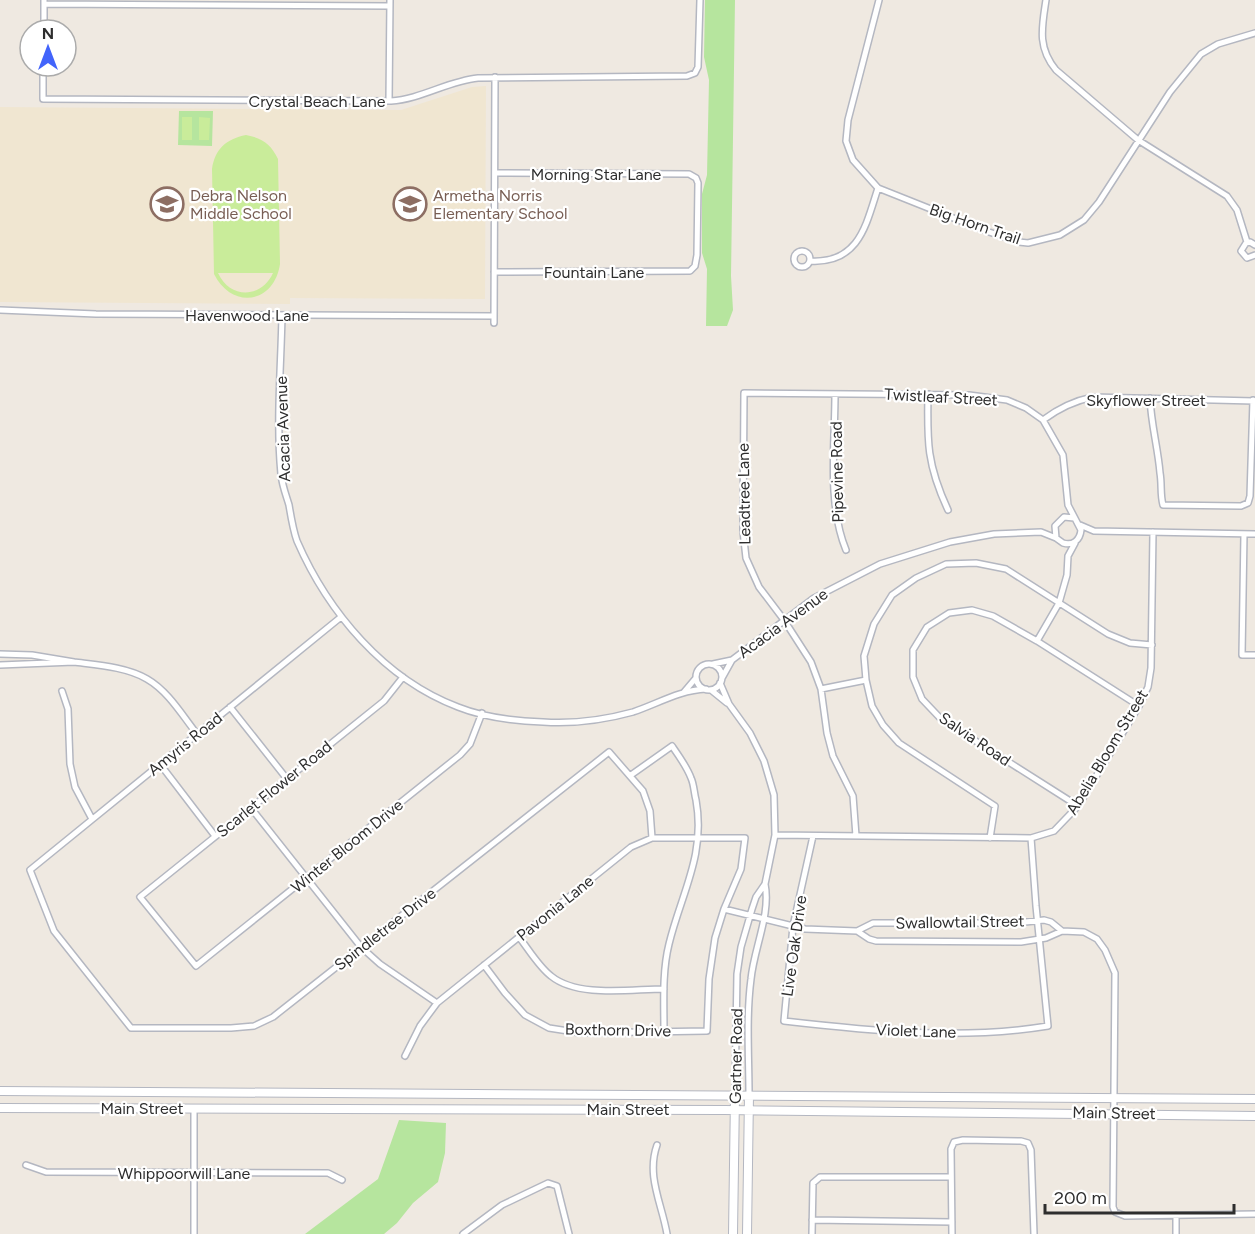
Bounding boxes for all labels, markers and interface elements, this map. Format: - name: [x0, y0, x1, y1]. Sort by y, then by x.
- north arrow: [18, 18, 78, 78]
- text: N: [42, 24, 54, 43]
- street label: Crystal Beach Lane: [249, 92, 386, 111]
- street label: Morning Star Lane: [531, 165, 662, 184]
- school or university icon: Debra Nelson Middle School: [149, 186, 185, 222]
- place label: Debra Nelson Middle School: [190, 186, 292, 223]
- school or university icon: Armetha Norris Elementary School: [392, 186, 428, 222]
- place label: Armetha Norris Elementary School: [433, 186, 567, 223]
- street label: Big Horn Trail: [927, 200, 1023, 248]
- street label: Fountain Lane: [544, 263, 645, 282]
- street label: Havenwood Lane: [185, 306, 309, 325]
- street label: Acacia Avenue: [272, 375, 294, 482]
- street label: Twistleaf Street: [884, 385, 998, 409]
- street label: Skyflower Street: [1086, 391, 1206, 410]
- street label: Pipevine Road: [827, 421, 847, 523]
- street label: Leadtree Lane: [734, 443, 754, 545]
- street label: Acacia Avenue: [734, 584, 832, 662]
- street label: Abelia Bloom Street: [1062, 686, 1152, 818]
- street label: Amyris Road: [144, 708, 226, 780]
- street label: Salvia Road: [935, 708, 1015, 770]
- street label: Scarlet Flower Road: [213, 737, 335, 841]
- street label: Winter Bloom Drive: [287, 795, 407, 897]
- street label: Pavonia Lane: [513, 871, 597, 945]
- street label: Spindletree Drive: [331, 883, 440, 974]
- street label: Live Oak Drive: [777, 894, 811, 998]
- street label: Swallowtail Street: [895, 911, 1025, 933]
- street label: Gartner Road: [726, 1008, 746, 1104]
- street label: Boxthorn Drive: [565, 1020, 671, 1040]
- street label: Violet Lane: [875, 1020, 957, 1042]
- street label: Main Street: [100, 1099, 184, 1118]
- street label: Main Street: [586, 1100, 670, 1119]
- street label: Main Street: [1072, 1103, 1156, 1123]
- street label: Whippoorwill Lane: [118, 1164, 250, 1183]
- scale bar: [1045, 1177, 1234, 1215]
- text: 200 m: [1054, 1187, 1107, 1209]

